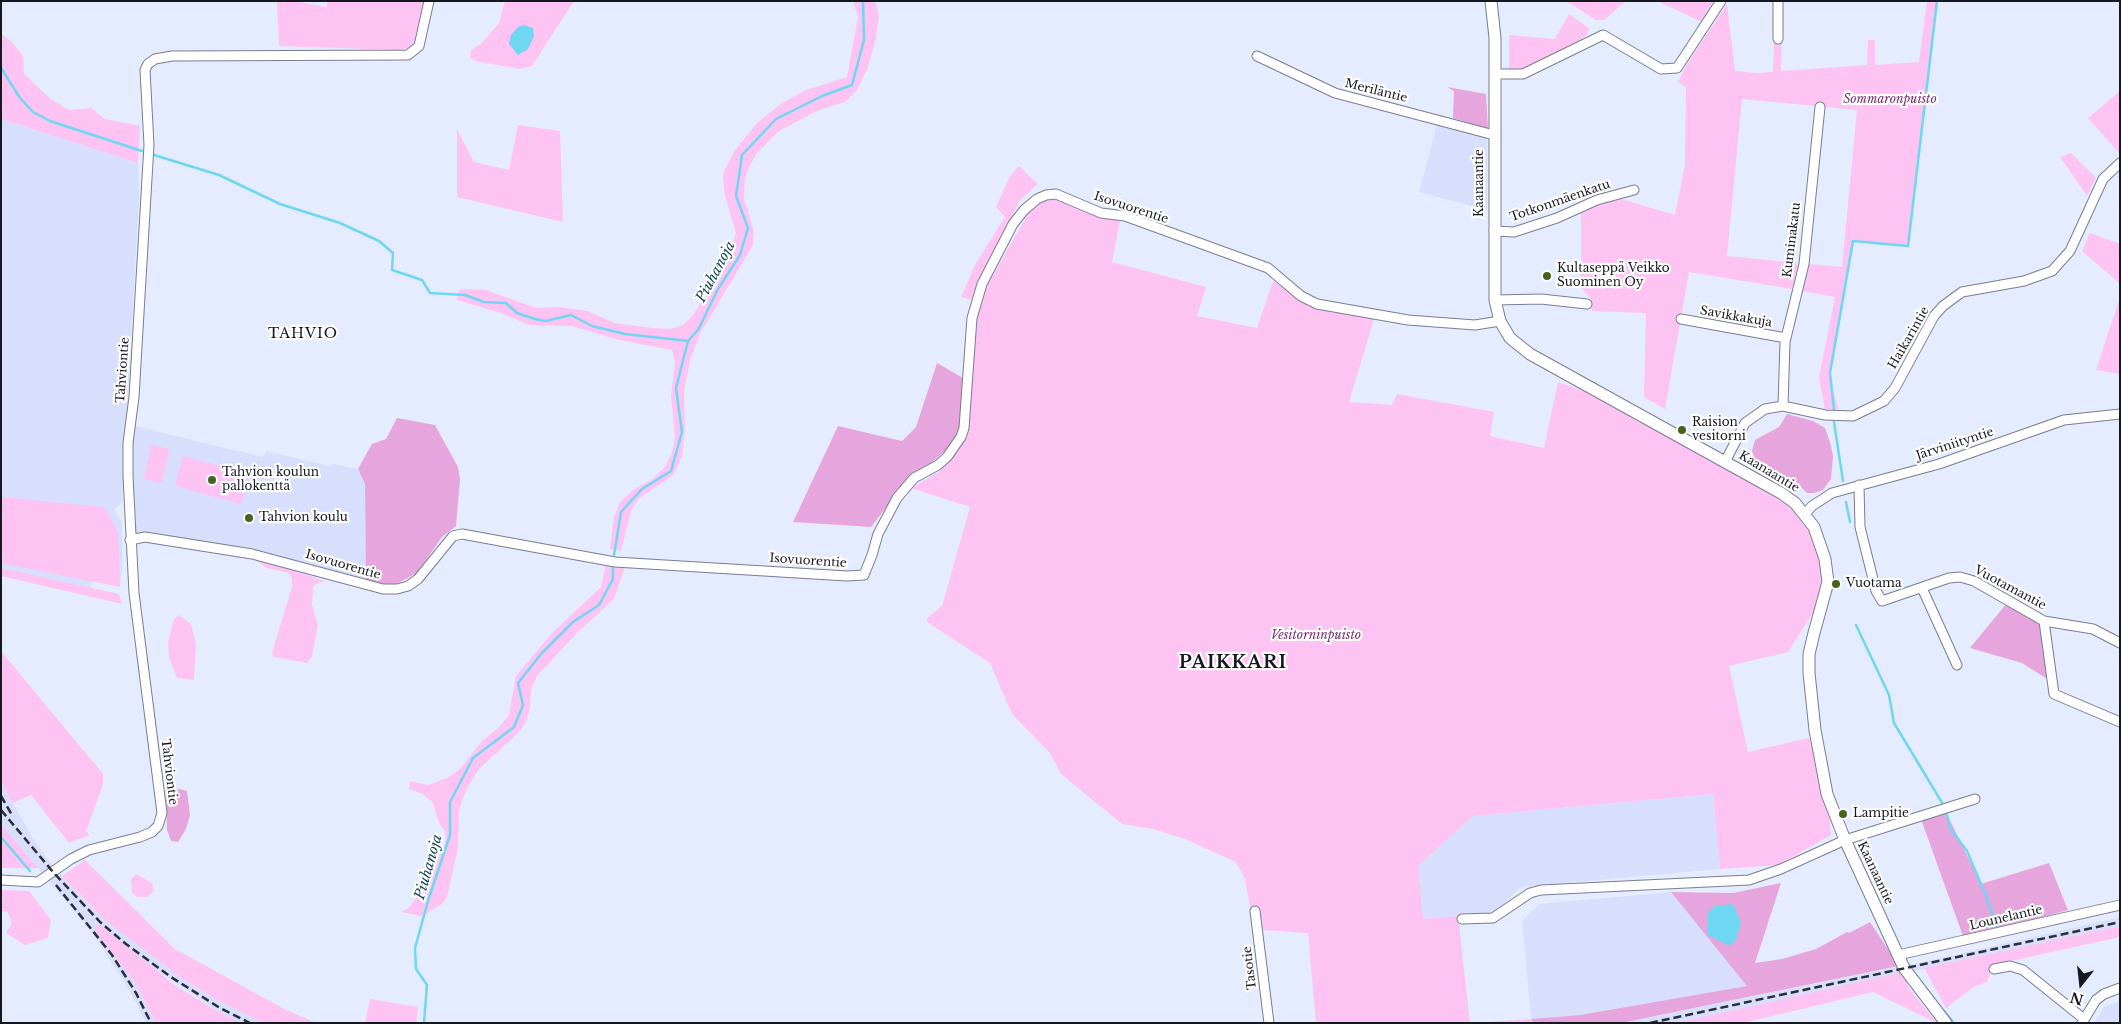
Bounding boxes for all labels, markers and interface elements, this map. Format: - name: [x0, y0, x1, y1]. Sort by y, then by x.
- street label: Meriläntie: [1343, 76, 1409, 106]
- park label: Sommaronpuisto: [1843, 93, 1937, 107]
- street label: Kaanaantie: [1473, 149, 1487, 217]
- street label: Totkonmäenkatu: [1508, 177, 1612, 225]
- street label: Isovuorentie: [1092, 189, 1170, 227]
- street label: Kuminakatu: [1780, 202, 1804, 278]
- water label: Piuhanoja: [693, 239, 739, 305]
- place label: Kultaseppä Veikko Suominen Oy: [1557, 262, 1670, 290]
- marker: Kultaseppä Veikko Suominen Oy: [1541, 270, 1553, 282]
- street label: Savikkakuja: [1699, 304, 1773, 330]
- street label: Haikarintie: [1885, 304, 1933, 372]
- district label: TAHVIO: [267, 326, 339, 342]
- street label: Tahviontie: [114, 337, 132, 403]
- place label: Raision vesitorni: [1692, 416, 1746, 444]
- marker: Raision vesitorni: [1676, 424, 1688, 436]
- street label: Järviniityntie: [1914, 425, 1996, 463]
- street label: Kaanaantie: [1736, 448, 1802, 496]
- place label: Tahvion koulun pallokenttä: [222, 466, 319, 494]
- marker: Tahvion koulun pallokenttä: [206, 474, 218, 486]
- place label: Tahvion koulu: [259, 511, 348, 525]
- marker: Tahvion koulu: [243, 512, 255, 524]
- street label: Isovuorentie: [304, 547, 382, 583]
- street label: Isovuorentie: [769, 551, 847, 571]
- street label: Vuotamantie: [1972, 563, 2048, 613]
- place label: Vuotama: [1846, 577, 1902, 591]
- marker: Vuotama: [1830, 578, 1842, 590]
- park label: Vesitorninpuisto: [1271, 629, 1361, 643]
- district label: PAIKKARI: [1178, 652, 1288, 674]
- street label: Tahviontie: [158, 738, 180, 806]
- place label: Lampitie: [1853, 807, 1909, 821]
- marker: Lampitie: [1837, 808, 1849, 820]
- water label: Piuhanoja: [412, 833, 446, 901]
- street label: Kaanaantie: [1854, 839, 1896, 907]
- street label: Lounelantie: [1968, 903, 2044, 933]
- street label: Tasotie: [1240, 945, 1260, 991]
- north arrow: [2056, 959, 2106, 1009]
- text: N: [2068, 988, 2086, 1009]

